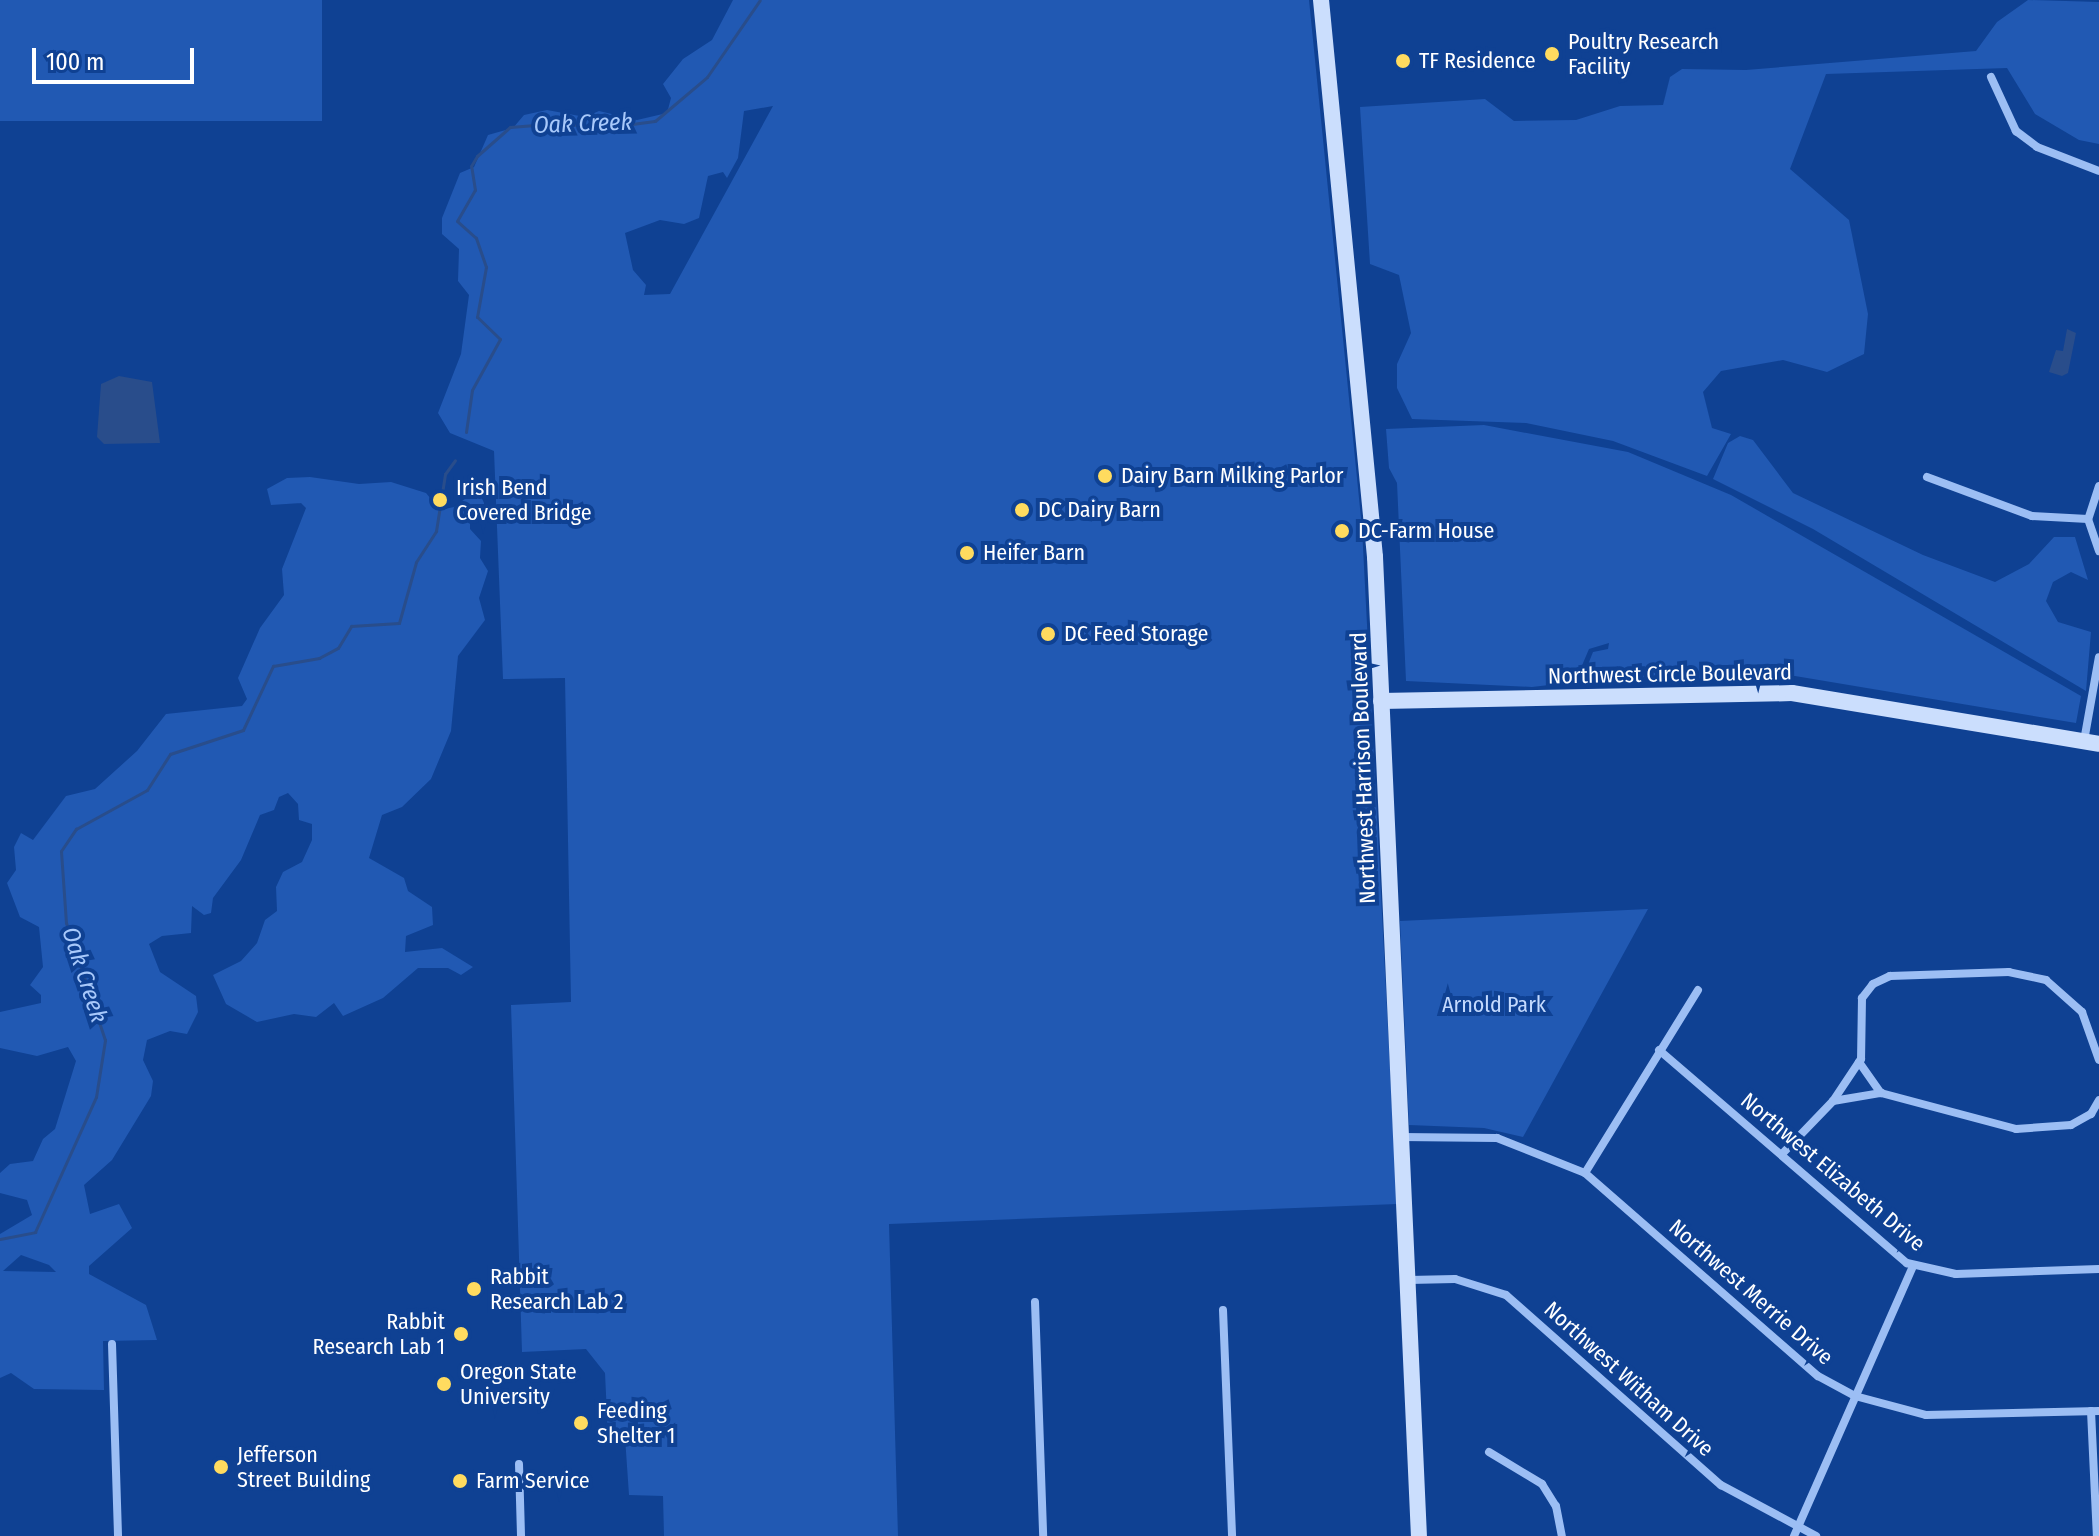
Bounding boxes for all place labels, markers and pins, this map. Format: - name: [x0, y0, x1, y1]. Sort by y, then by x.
- place label: Poultry Research Facility: [1568, 28, 1719, 80]
- marker: Poultry Research Facility: [1543, 45, 1561, 63]
- place label: TF Residence: [1419, 48, 1536, 74]
- marker: TF Residence: [1394, 52, 1412, 70]
- place label: Dairy Barn Milking Parlor: [1121, 463, 1343, 489]
- marker: Dairy Barn Milking Parlor: [1096, 467, 1114, 485]
- place label: Irish Bend Covered Bridge: [456, 474, 592, 526]
- marker: Irish Bend Covered Bridge: [431, 491, 449, 509]
- place label: DC Dairy Barn: [1038, 497, 1161, 523]
- marker: DC Dairy Barn: [1013, 501, 1031, 519]
- place label: DC-Farm House: [1358, 518, 1494, 544]
- marker: DC-Farm House: [1333, 522, 1351, 540]
- place label: Heifer Barn: [983, 540, 1085, 566]
- marker: Heifer Barn: [958, 544, 976, 562]
- place label: DC Feed Storage: [1064, 621, 1208, 647]
- marker: DC Feed Storage: [1039, 625, 1057, 643]
- place label: Rabbit Research Lab 2: [490, 1263, 624, 1314]
- marker: Rabbit Research Lab 2: [465, 1280, 483, 1298]
- place label: Rabbit Research Lab 1: [313, 1308, 445, 1360]
- marker: Rabbit Research Lab 1: [452, 1325, 470, 1343]
- place label: Oregon State University: [460, 1358, 577, 1410]
- marker: Oregon State University: [435, 1375, 453, 1393]
- place label: Feeding Shelter 1: [597, 1397, 675, 1448]
- marker: Feeding Shelter 1: [572, 1414, 590, 1432]
- place label: Jefferson Street Building: [237, 1441, 370, 1492]
- marker: Jefferson Street Building: [212, 1458, 230, 1476]
- place label: Farm Service: [476, 1468, 590, 1494]
- marker: Farm Service: [451, 1472, 469, 1490]

